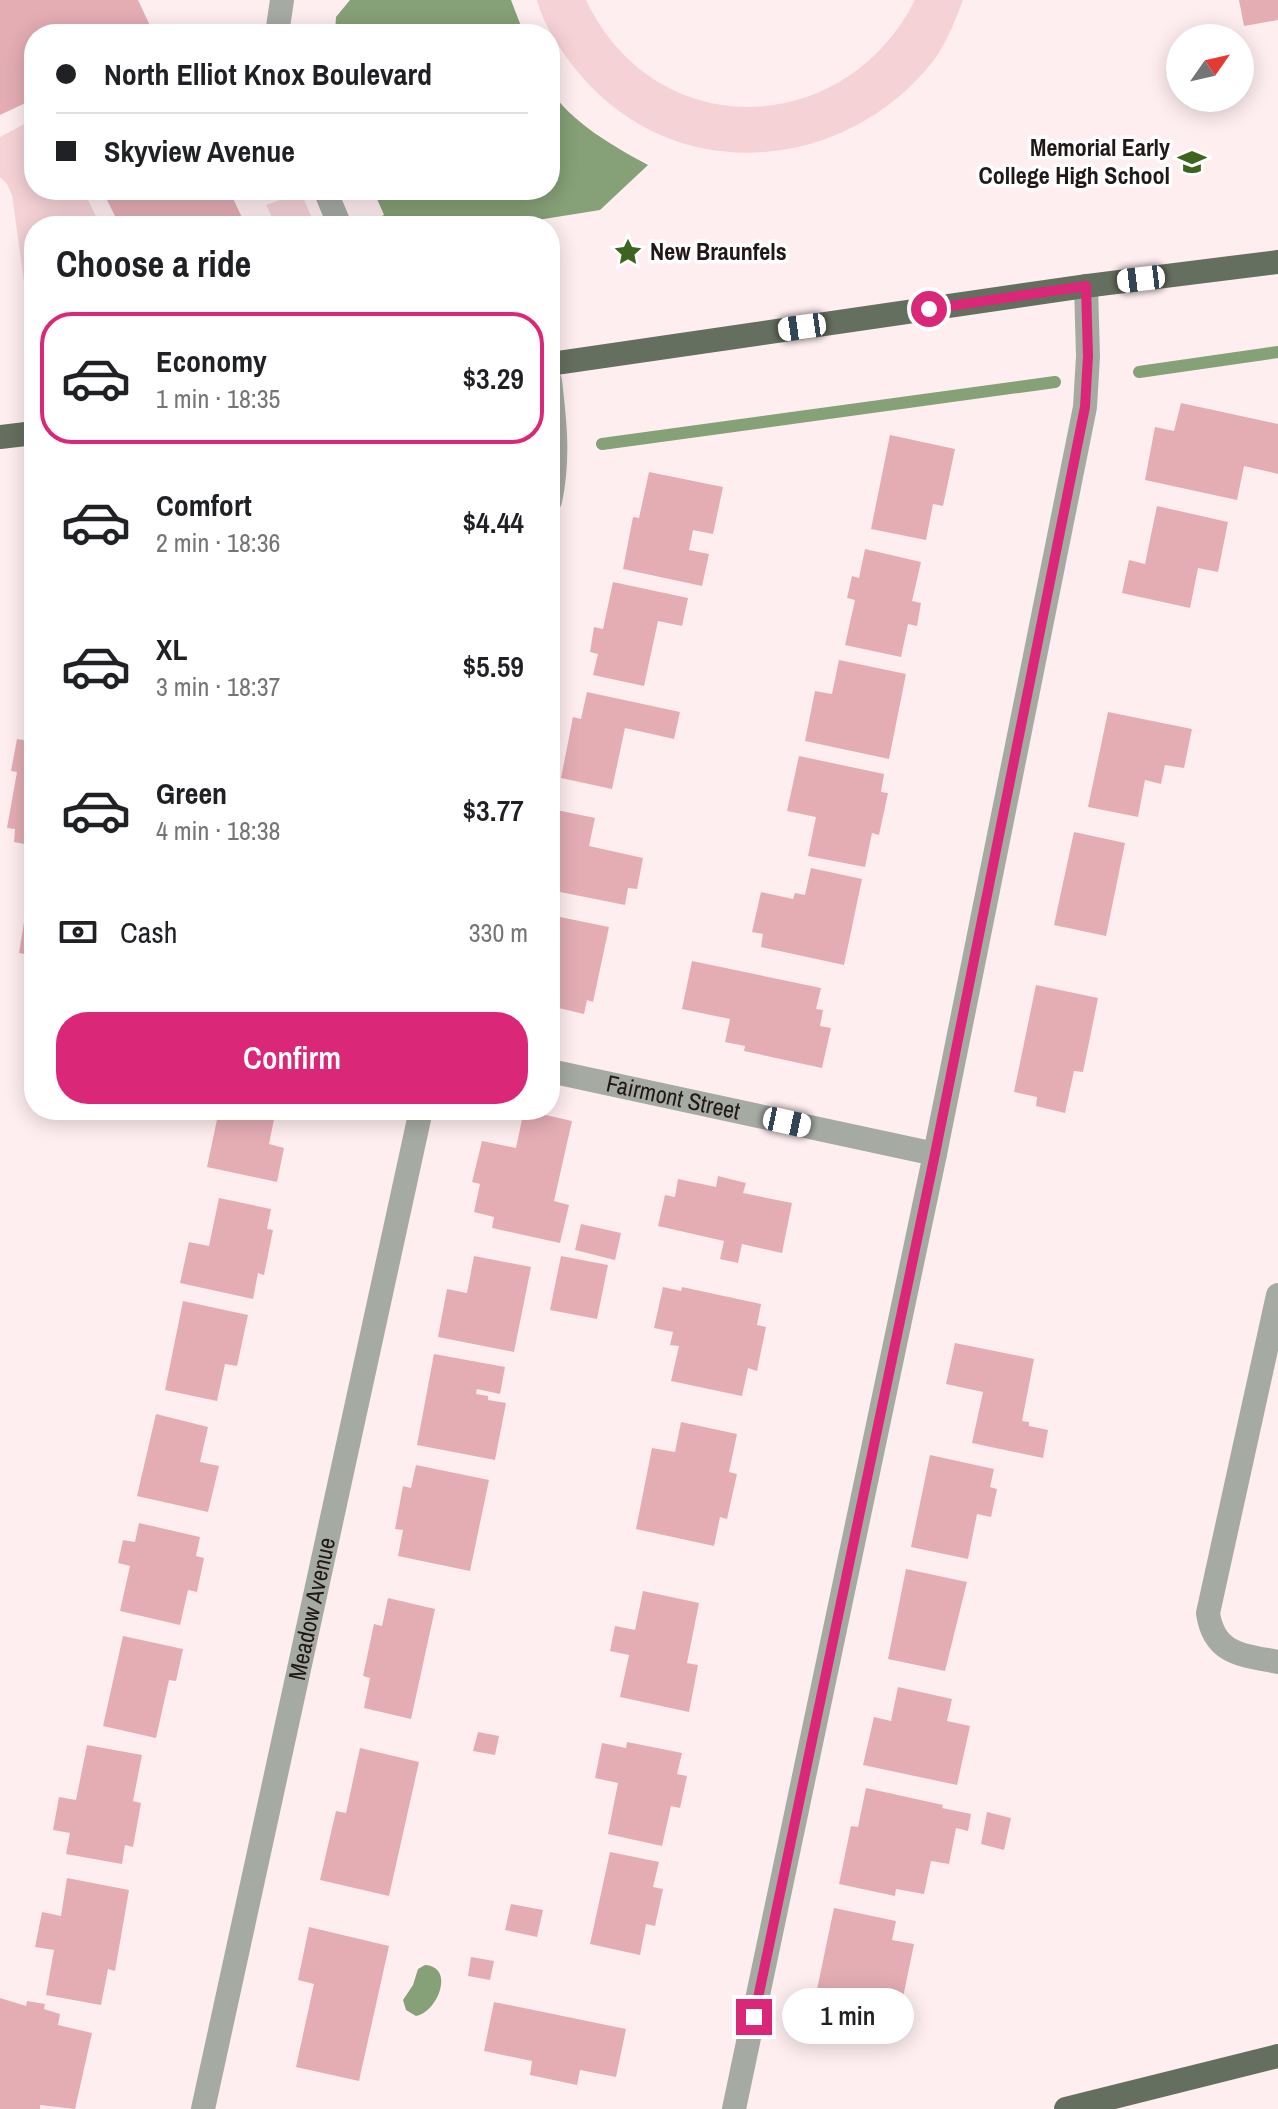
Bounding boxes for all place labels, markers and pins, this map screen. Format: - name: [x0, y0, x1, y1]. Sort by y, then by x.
- place label: Memorial Early College High School: [979, 131, 1170, 191]
- school or university icon: Memorial Early College High School: [1177, 147, 1207, 177]
- place label: New Braunfels: [650, 235, 787, 267]
- place icon: New Braunfels: [613, 237, 643, 267]

